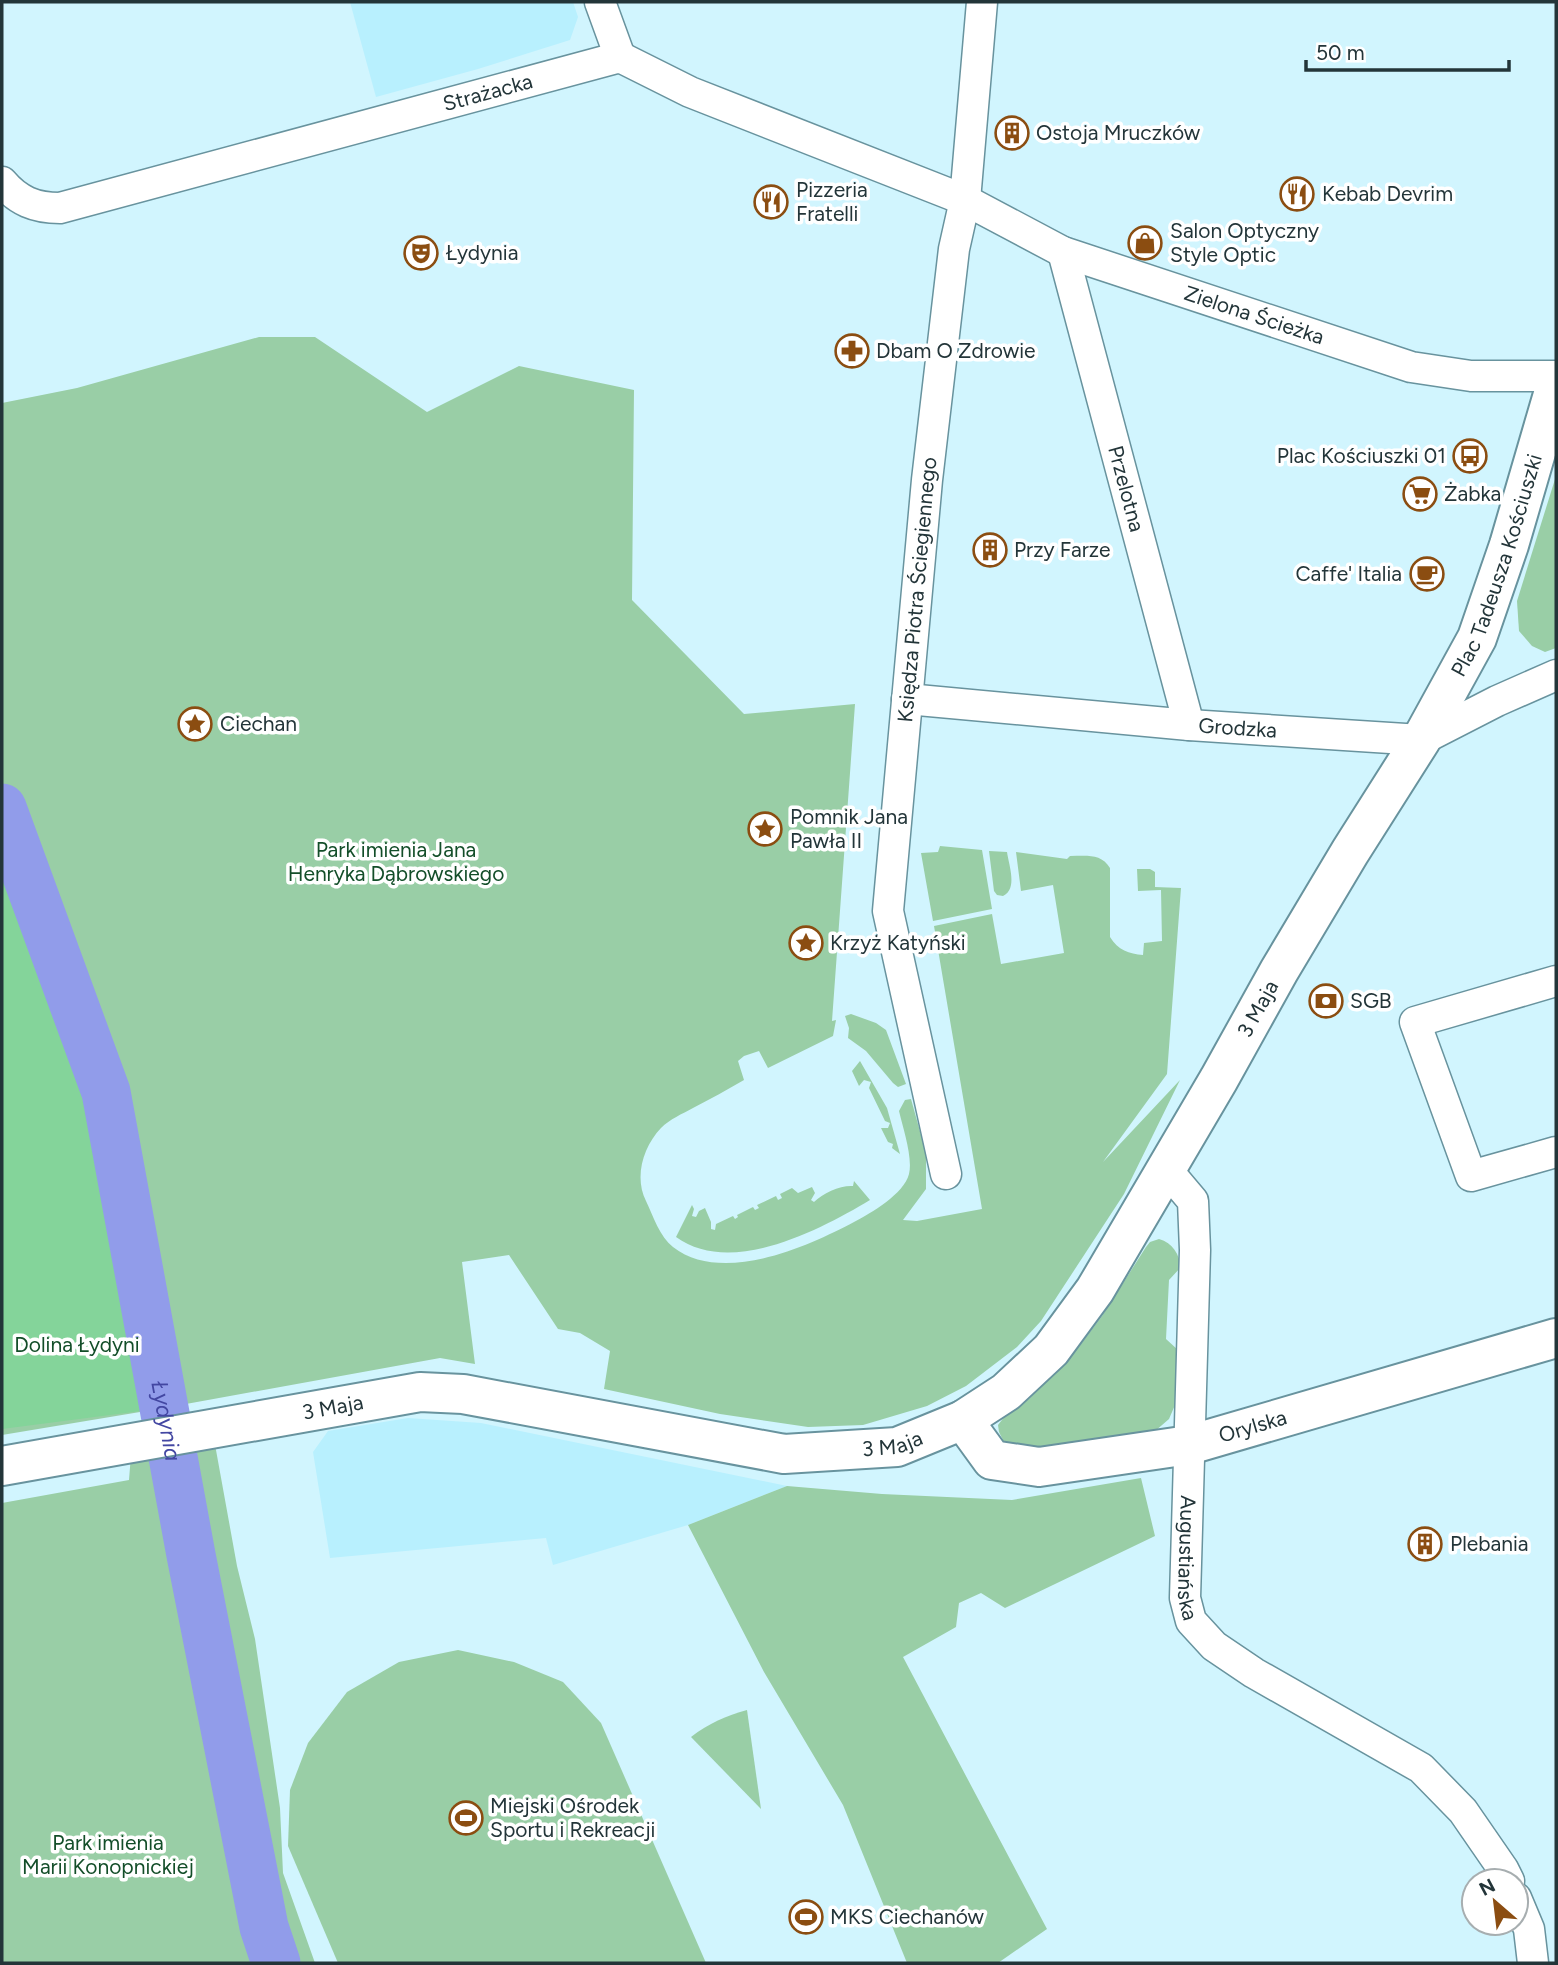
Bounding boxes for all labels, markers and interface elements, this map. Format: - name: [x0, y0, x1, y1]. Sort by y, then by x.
- scale bar: [1306, 28, 1509, 72]
- text: 50 m: [1316, 40, 1365, 65]
- street label: Strażacka: [440, 68, 535, 116]
- building icon: Ostoja Mruczków: [993, 114, 1031, 152]
- place label: Ostoja Mruczków: [1036, 120, 1201, 145]
- restaurant icon: Kebab Devrim: [1278, 175, 1316, 213]
- place label: Pizzeria Fratelli: [796, 177, 868, 226]
- place label: Kebab Devrim: [1322, 181, 1453, 206]
- restaurant icon: Pizzeria Fratelli: [752, 183, 790, 221]
- place label: Salon Optyczny Style Optic: [1170, 218, 1319, 267]
- shop icon: Salon Optyczny Style Optic: [1126, 224, 1164, 262]
- theatre icon: Łydynia: [402, 234, 440, 272]
- place label: Łydynia: [446, 240, 518, 265]
- street label: Zielona Ścieżka: [1181, 280, 1328, 349]
- pharmacy icon: Dbam O Zdrowie: [833, 332, 871, 370]
- place label: Dbam O Zdrowie: [876, 338, 1036, 363]
- bus stop icon: Plac Kościuszki 01: [1451, 437, 1489, 475]
- street label: Przelotna: [1103, 443, 1150, 534]
- place label: Plac Kościuszki 01: [1277, 443, 1446, 468]
- street label: Plac Tadeusza Kościuszki: [1445, 451, 1547, 681]
- street label: Księdza Piotra Ściegiennego: [892, 456, 942, 723]
- supermarket icon: Żabka: [1401, 475, 1439, 513]
- place label: Żabka: [1444, 481, 1501, 506]
- building icon: Przy Farze: [971, 531, 1009, 569]
- place label: Przy Farze: [1014, 537, 1111, 562]
- cafe icon: Caffe' Italia: [1408, 555, 1446, 593]
- place label: Caffe' Italia: [1295, 561, 1402, 586]
- place icon: Ciechan: [176, 705, 214, 743]
- place label: Ciechan: [220, 711, 297, 736]
- street label: Grodzka: [1198, 713, 1278, 743]
- place label: Pomnik Jana Pawła II: [790, 804, 908, 853]
- place icon: Pomnik Jana Pawła II: [746, 810, 784, 848]
- park label: Park imienia Jana Henryka Dąbrowskiego: [288, 837, 504, 886]
- place icon: Krzyż Katyński: [787, 924, 825, 962]
- place label: Krzyż Katyński: [830, 930, 966, 955]
- street label: 3 Maja: [1232, 976, 1283, 1041]
- bank icon: SGB: [1307, 982, 1345, 1020]
- place label: SGB: [1350, 988, 1392, 1013]
- park label: Dolina Łydyni: [14, 1332, 140, 1357]
- water label: Łydynia: [145, 1379, 188, 1463]
- street label: 3 Maja: [300, 1389, 365, 1425]
- street label: Orylska: [1216, 1404, 1290, 1448]
- street label: 3 Maja: [861, 1425, 926, 1461]
- street label: Augustiańska: [1173, 1495, 1203, 1623]
- building icon: Plebania: [1406, 1525, 1444, 1563]
- place label: Plebania: [1450, 1531, 1529, 1556]
- place label: Miejski Ośrodek Sportu i Rekreacji: [490, 1793, 655, 1842]
- sports icon: Miejski Ośrodek Sportu i Rekreacji: [447, 1799, 485, 1837]
- park label: Park imienia Marii Konopnickiej: [22, 1830, 194, 1879]
- north arrow: [1460, 1867, 1530, 1937]
- text: N: [1475, 1874, 1499, 1901]
- sports icon: MKS Ciechanów: [787, 1898, 825, 1936]
- place label: MKS Ciechanów: [830, 1904, 985, 1929]

